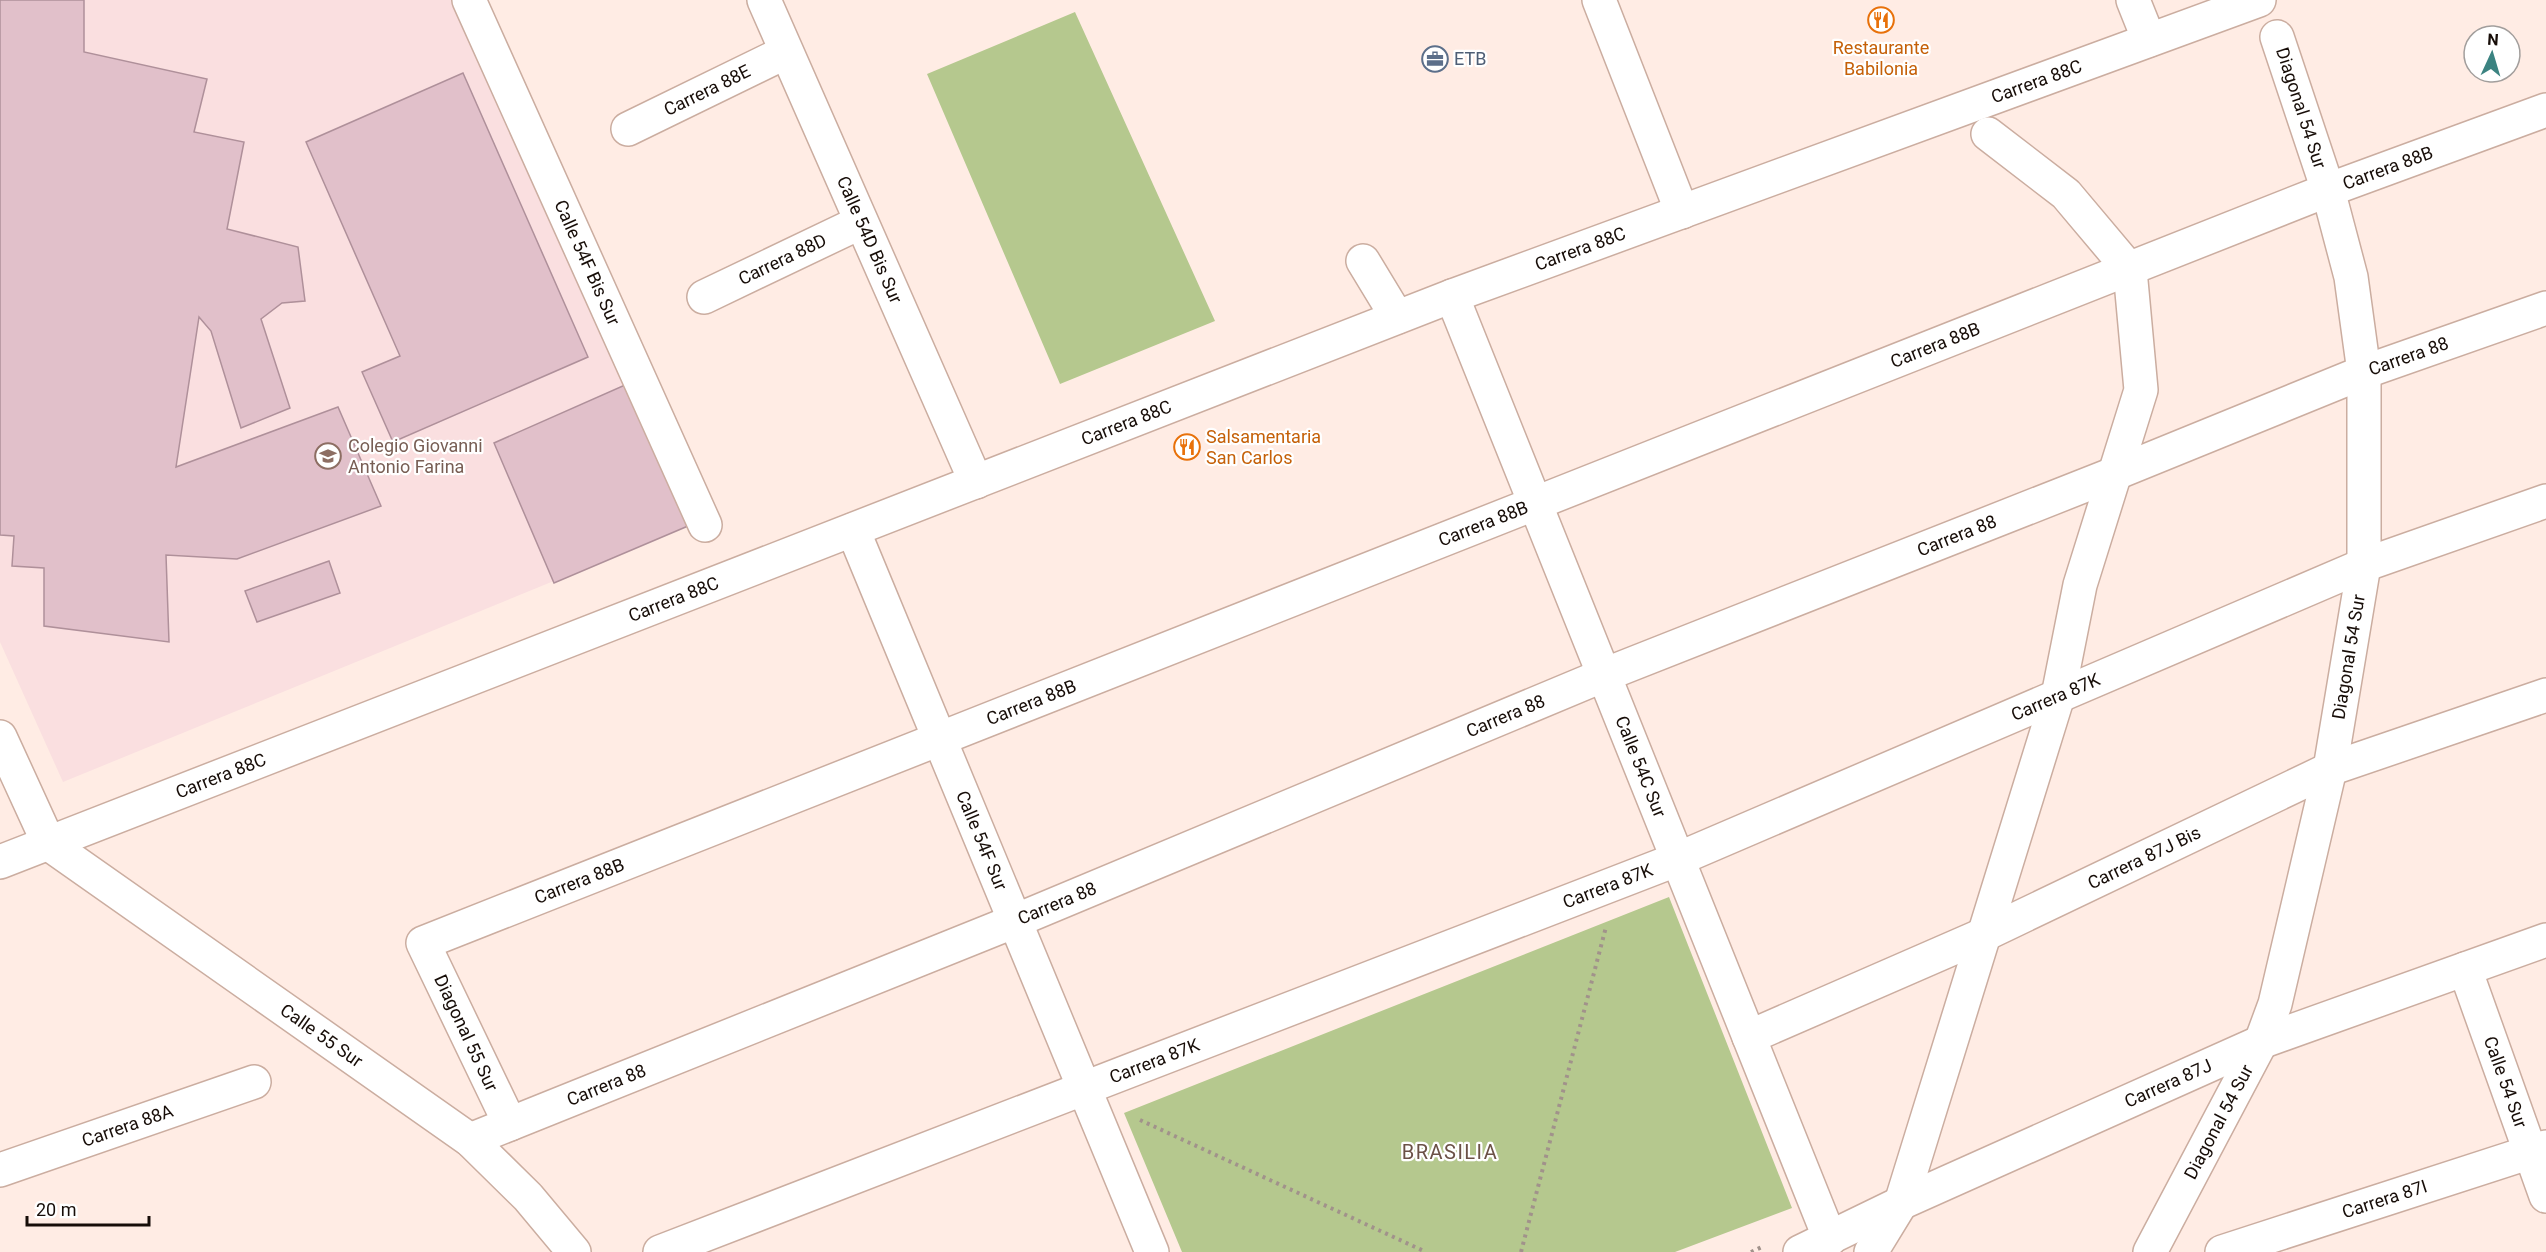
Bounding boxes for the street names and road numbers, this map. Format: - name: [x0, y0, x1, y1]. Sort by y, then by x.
- street label: Diagonal 54 Sur: [2272, 45, 2331, 171]
- street label: Carrera 88C: [1988, 55, 2085, 107]
- street label: Carrera 88E: [660, 60, 754, 120]
- street label: Carrera 88B: [2340, 141, 2436, 194]
- street label: Calle 54D Bis Sur: [833, 173, 907, 307]
- street label: Calle 54F Bis Sur: [550, 197, 625, 328]
- street label: Carrera 88C: [1532, 222, 1628, 275]
- street label: Carrera 88D: [735, 229, 830, 289]
- street label: Carrera 88B: [1887, 318, 1983, 372]
- street label: Carrera 88: [2366, 332, 2451, 380]
- street label: Carrera 88C: [1078, 395, 1174, 449]
- street label: Carrera 88B: [1435, 496, 1531, 551]
- street label: Carrera 88: [1914, 510, 1999, 560]
- street label: Carrera 88C: [625, 572, 722, 626]
- street label: Diagonal 54 Sur: [2327, 593, 2369, 721]
- street label: Carrera 87K: [2008, 668, 2104, 725]
- street label: Carrera 88B: [983, 675, 1079, 729]
- street label: Carrera 88: [1463, 690, 1548, 741]
- street label: Calle 54C Sur: [1611, 713, 1671, 820]
- street label: Carrera 88C: [173, 748, 269, 803]
- street label: Calle 54F Sur: [952, 787, 1012, 893]
- street label: Carrera 87J Bis: [2084, 821, 2204, 893]
- street label: Carrera 88B: [531, 854, 627, 908]
- street label: Carrera 87K: [1560, 859, 1656, 912]
- street label: Carrera 88: [1014, 877, 1099, 929]
- street label: Diagonal 55 Sur: [430, 971, 503, 1094]
- street label: Calle 55 Sur: [276, 999, 367, 1071]
- street label: Calle 54 Sur: [2480, 1033, 2532, 1130]
- street label: Carrera 87K: [1106, 1034, 1203, 1087]
- street label: Carrera 87J: [2121, 1054, 2215, 1112]
- street label: Carrera 88: [564, 1059, 649, 1110]
- street label: Diagonal 54 Sur: [2179, 1061, 2257, 1183]
- street label: Carrera 88A: [79, 1100, 176, 1151]
- street label: Carrera 87I: [2339, 1175, 2430, 1222]

